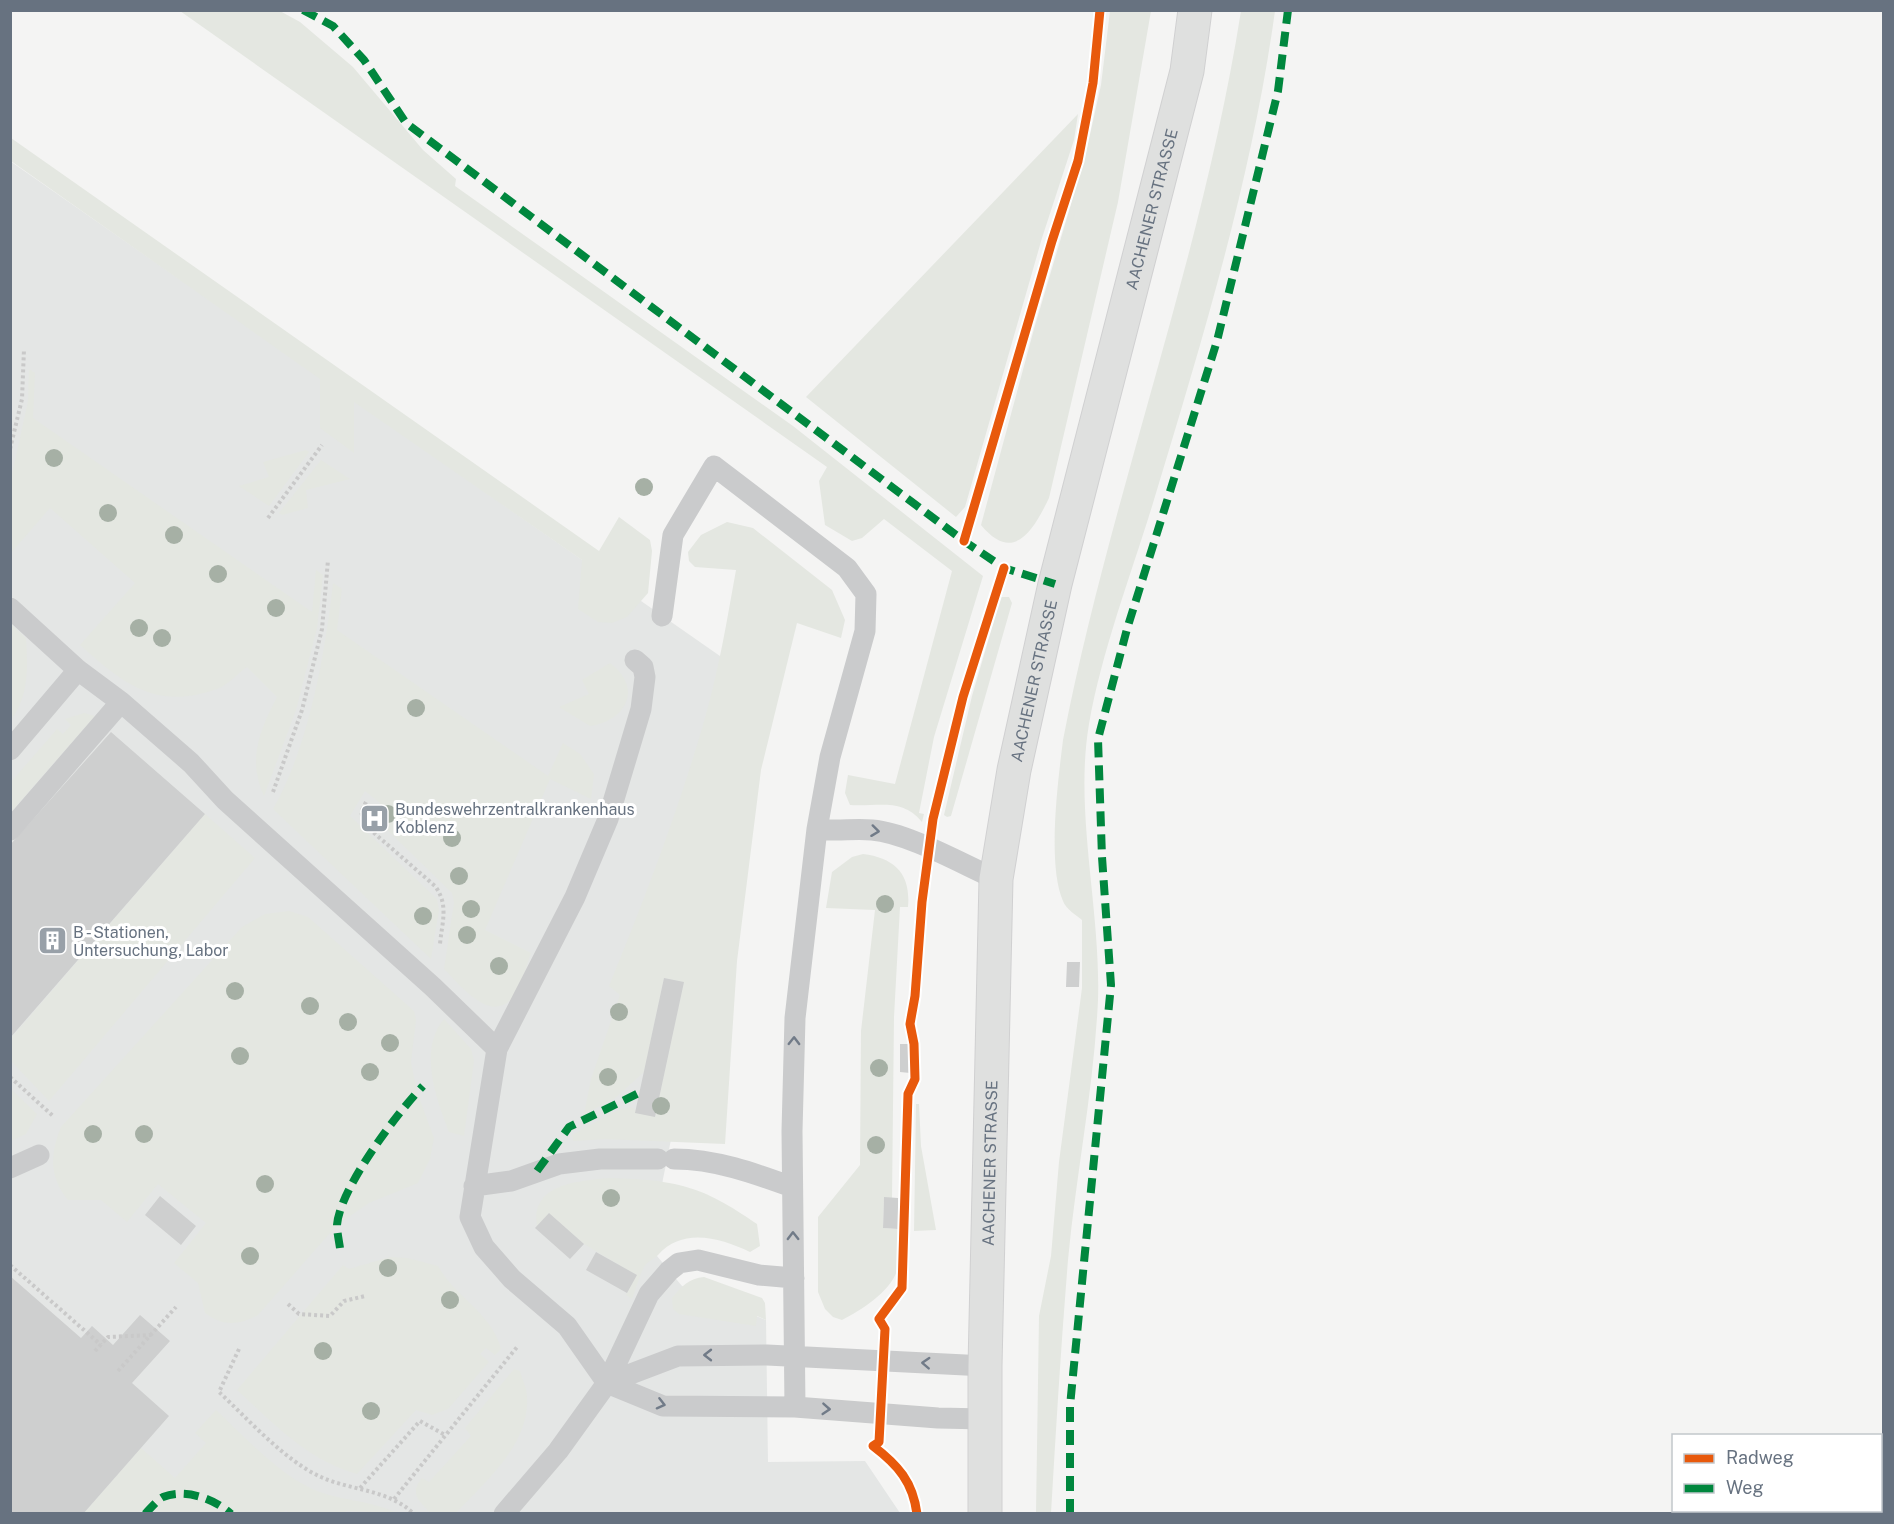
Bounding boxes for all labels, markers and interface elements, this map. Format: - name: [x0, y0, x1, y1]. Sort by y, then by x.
- street label: AACHENER STRASSE: [1122, 127, 1181, 292]
- street label: AACHENER STRASSE: [1007, 598, 1061, 764]
- place label: Bundeswehrzentralkrankenhaus Koblenz: [395, 800, 635, 837]
- hospital icon: Bundeswehrzentralkrankenhaus Koblenz: [358, 802, 390, 834]
- one-way arrow: [870, 825, 880, 837]
- place label: B - Stationen, Untersuchung, Labor: [73, 923, 228, 960]
- building icon: B - Stationen, Untersuchung, Labor: [36, 925, 68, 957]
- one-way arrow: [788, 1036, 800, 1045]
- street label: AACHENER STRASSE: [978, 1080, 1001, 1246]
- one-way arrow: [787, 1231, 799, 1240]
- one-way arrow: [704, 1349, 713, 1362]
- one-way arrow: [922, 1357, 931, 1370]
- one-way arrow: [656, 1397, 666, 1410]
- one-way arrow: [821, 1402, 830, 1415]
- legend: [1672, 1434, 1882, 1512]
- text: Radweg: [1726, 1447, 1794, 1468]
- text: Weg: [1726, 1477, 1764, 1498]

